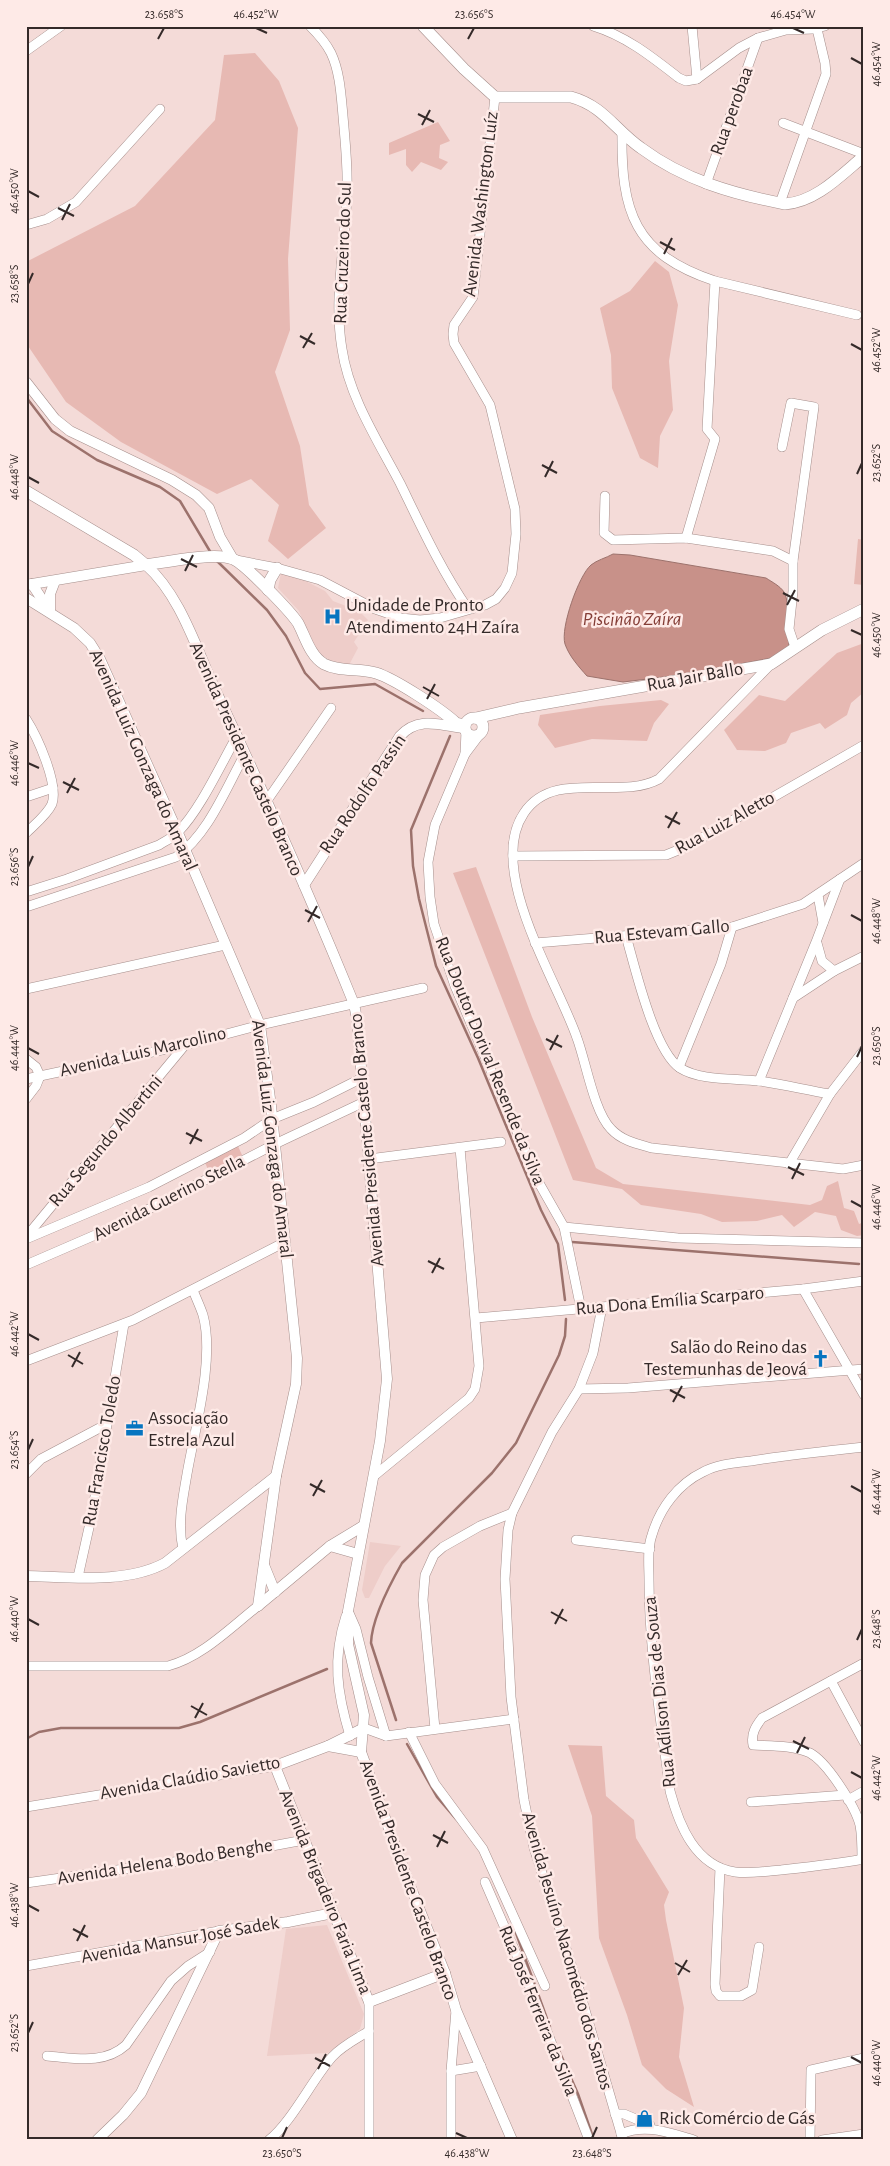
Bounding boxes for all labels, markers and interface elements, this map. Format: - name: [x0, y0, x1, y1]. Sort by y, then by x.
- text: 23.658°S: [145, 8, 184, 20]
- text: 46.452°W: [234, 8, 279, 20]
- text: 23.656°S: [455, 8, 494, 20]
- text: 46.454°W: [770, 8, 816, 20]
- text: 46.454°W: [870, 41, 882, 87]
- street label: Rua perobaa: [707, 64, 757, 158]
- street label: Avenida Washington Luíz: [460, 110, 502, 298]
- text: 46.450°W: [8, 168, 20, 214]
- street label: Rua Cruzeiro do Sul: [331, 182, 355, 324]
- text: 23.658°S: [8, 264, 20, 303]
- text: 46.452°W: [870, 327, 882, 372]
- text: 23.652°S: [870, 443, 882, 482]
- text: 46.448°W: [8, 454, 20, 500]
- place label: Unidade de Pronto Atendimento 24H Zaíra: [346, 596, 520, 637]
- hospital icon: Unidade de Pronto Atendimento 24H Zaíra: [322, 606, 342, 626]
- water label: Piscinão Zaíra: [583, 609, 681, 629]
- text: 46.450°W: [870, 612, 882, 658]
- street label: Avenida Presidente Castelo Branco: [186, 639, 306, 879]
- street label: Avenida Luiz Gonzaga do Amaral: [85, 646, 201, 874]
- street label: Rua Jair Ballo: [645, 659, 745, 695]
- street label: Rua Rodolfo Passin: [316, 731, 410, 857]
- text: 46.446°W: [8, 740, 20, 786]
- street label: Rua Luiz Aletto: [672, 788, 778, 858]
- text: 23.656°S: [8, 847, 20, 886]
- text: 46.448°W: [870, 898, 882, 944]
- street label: Rua Estevam Gallo: [593, 917, 731, 947]
- street label: Rua Doutor Dorival Resende da Silva: [431, 934, 549, 1188]
- street label: Avenida Presidente Castelo Branco: [346, 1013, 388, 1267]
- street label: Avenida Luiz Gonzaga do Amaral: [248, 1019, 296, 1259]
- street label: Avenida Luis Marcolino: [58, 1024, 228, 1080]
- text: 46.444°W: [8, 1025, 20, 1071]
- text: 23.650°S: [870, 1026, 882, 1066]
- street label: Rua Segundo Albertini: [46, 1072, 166, 1210]
- street label: Avenida Guerino Stella: [90, 1151, 248, 1244]
- text: 46.446°W: [870, 1184, 882, 1230]
- street label: Rua Dona Emília Scarparo: [575, 1283, 765, 1319]
- text: 46.442°W: [8, 1311, 20, 1357]
- place label: Salão do Reino das Testemunhas de Jeová: [644, 1338, 807, 1379]
- church icon: Salão do Reino das Testemunhas de Jeová: [811, 1348, 831, 1368]
- street label: Rua Francisco Toledo: [79, 1374, 125, 1528]
- place label: Associação Estrela Azul: [148, 1409, 235, 1450]
- office icon: Associação Estrela Azul: [124, 1419, 144, 1439]
- text: 23.654°S: [8, 1430, 20, 1469]
- text: 46.444°W: [870, 1469, 882, 1515]
- street label: Rua Adílson Dias de Souza: [640, 1595, 680, 1789]
- text: 46.440°W: [8, 1596, 20, 1642]
- text: 23.648°S: [870, 1609, 882, 1649]
- street label: Avenida Claúdio Savietto: [98, 1753, 282, 1803]
- text: 46.442°W: [870, 1755, 882, 1801]
- street label: Avenida Presidente Castelo Branco: [356, 1757, 460, 2003]
- street label: Avenida Brigadeiro Faria Lima: [275, 1787, 375, 1997]
- street label: Avenida Jesuíno Nacomédio dos Santos: [518, 1810, 616, 2092]
- street label: Avenida Helena Bodo Benghe: [56, 1836, 274, 1888]
- text: 46.438°W: [8, 1882, 20, 1927]
- street label: Avenida Mansur José Sadek: [80, 1913, 281, 1967]
- street label: Rua José Ferreira da Silva: [495, 1923, 581, 2099]
- text: 23.652°S: [8, 2013, 20, 2052]
- text: 46.440°W: [870, 2040, 882, 2086]
- shop icon: Rick Comércio de Gás: [635, 2108, 655, 2128]
- place label: Rick Comércio de Gás: [659, 2109, 815, 2128]
- text: 23.650°S: [262, 2147, 302, 2159]
- text: 46.438°W: [445, 2147, 490, 2159]
- text: 23.648°S: [572, 2147, 612, 2159]

